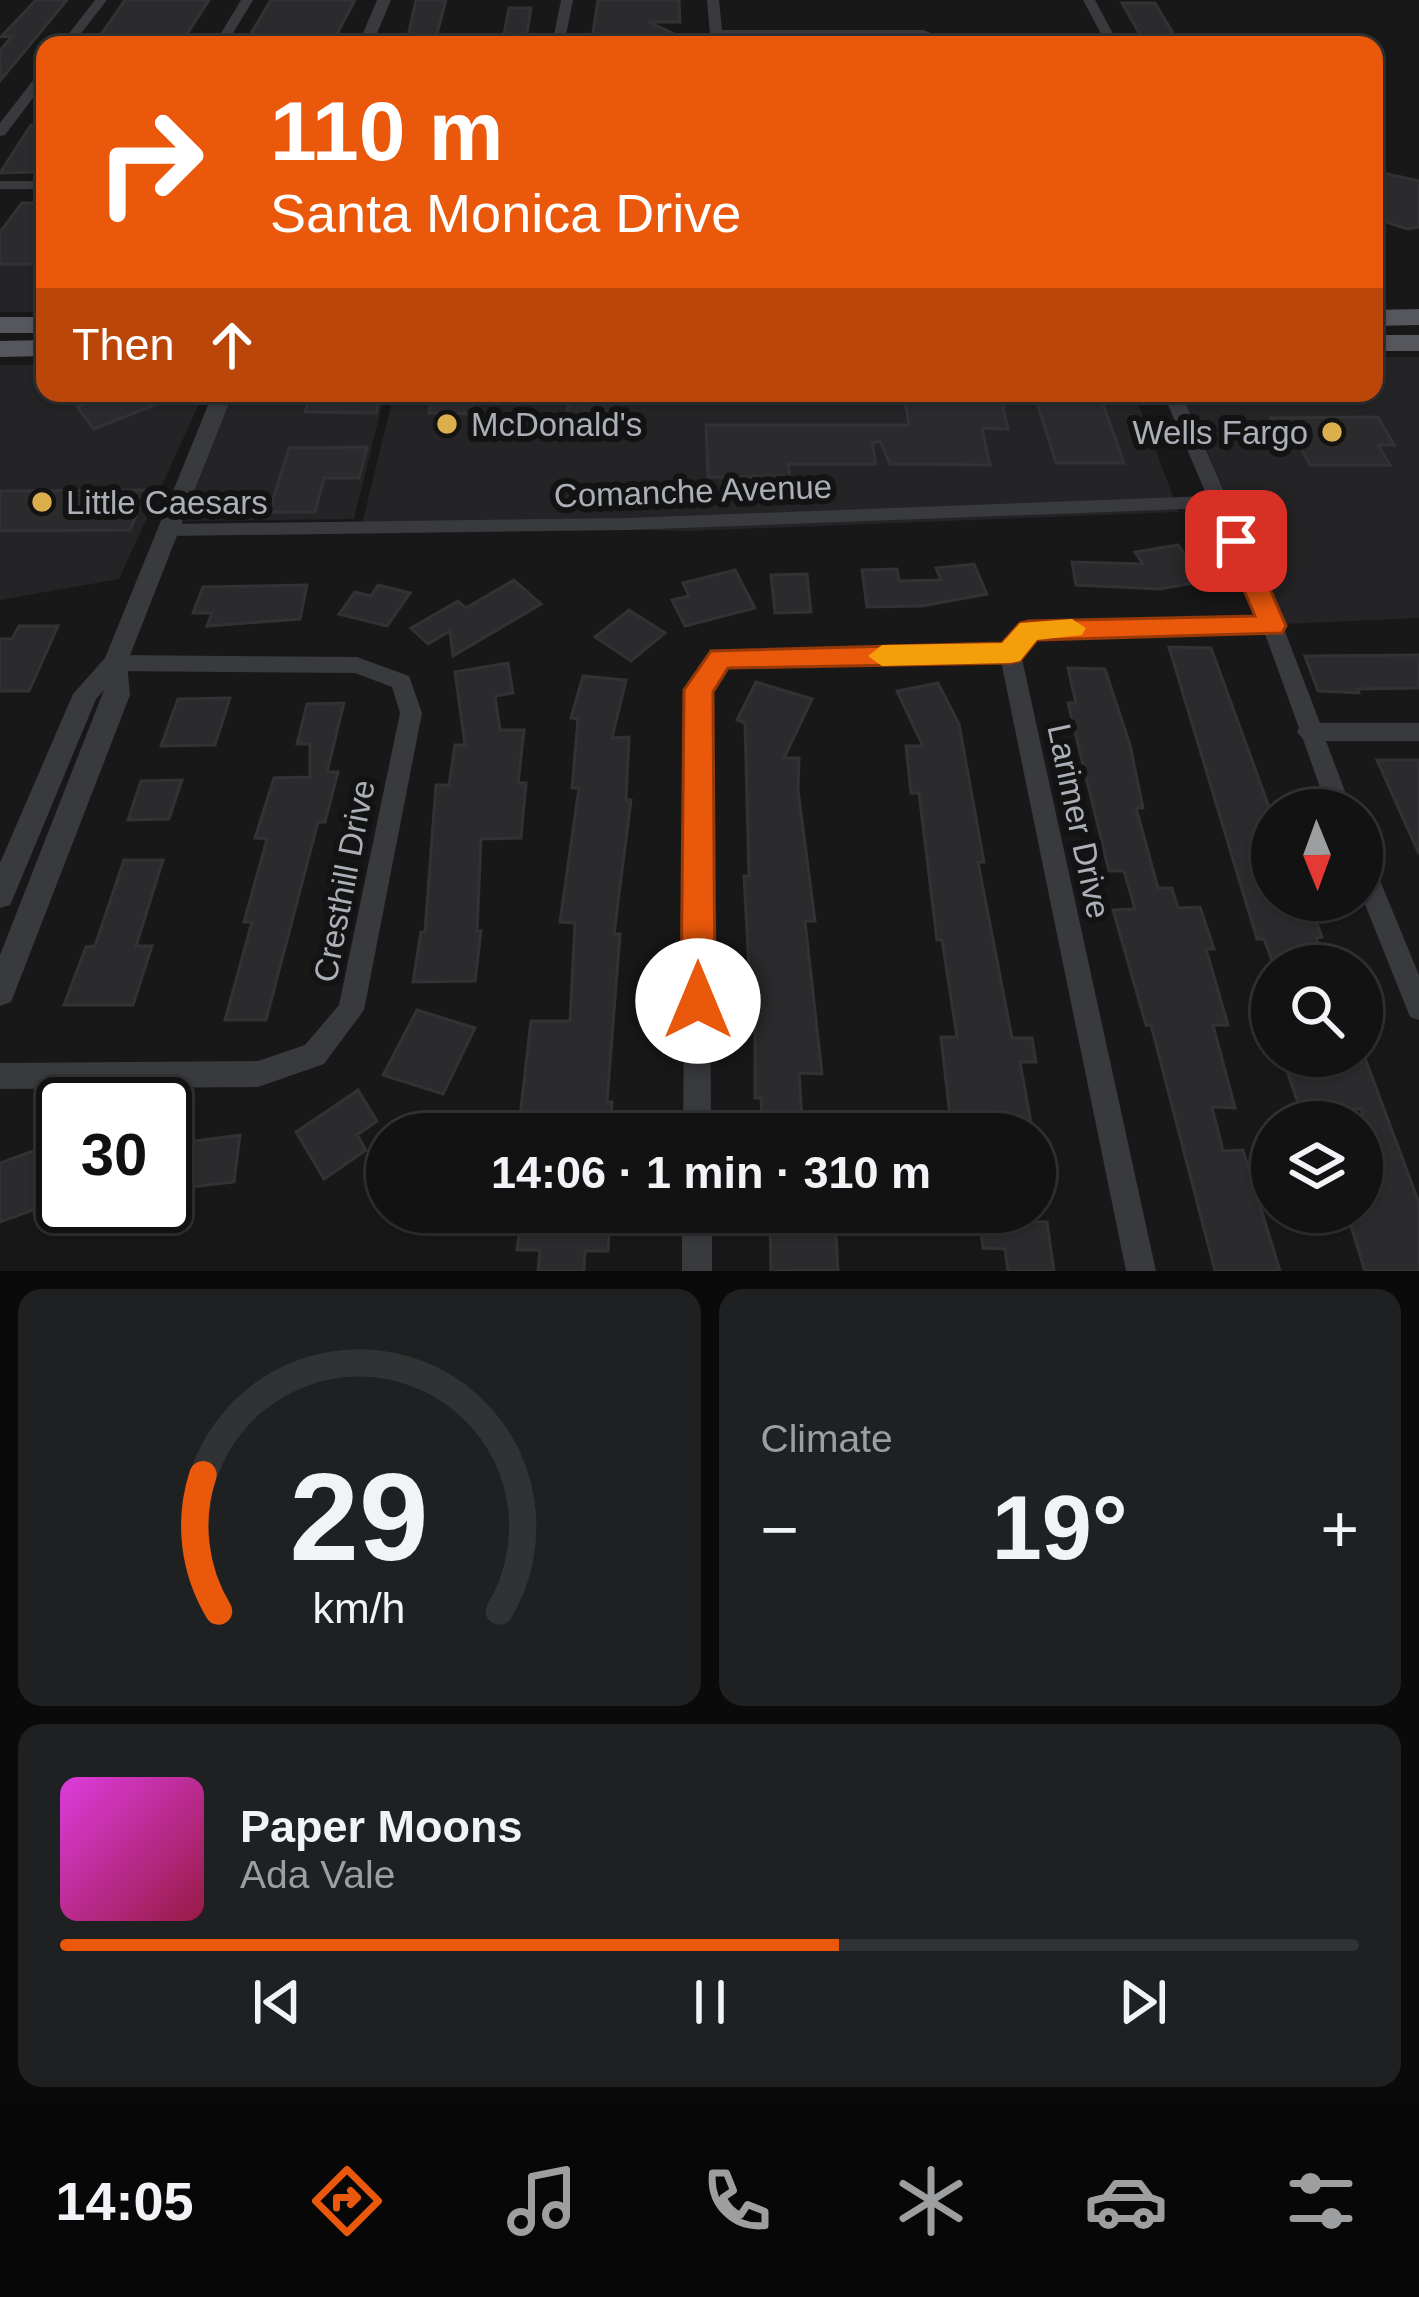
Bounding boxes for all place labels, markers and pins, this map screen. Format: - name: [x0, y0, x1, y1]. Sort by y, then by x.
- place label: McDonald's: [471, 406, 642, 443]
- marker: McDonald's: [434, 411, 460, 437]
- place label: Wells Fargo: [1133, 414, 1308, 451]
- marker: Wells Fargo: [1319, 419, 1345, 445]
- place label: Little Caesars: [66, 484, 268, 521]
- marker: Little Caesars: [29, 489, 55, 515]
- pin: [1185, 490, 1287, 592]

